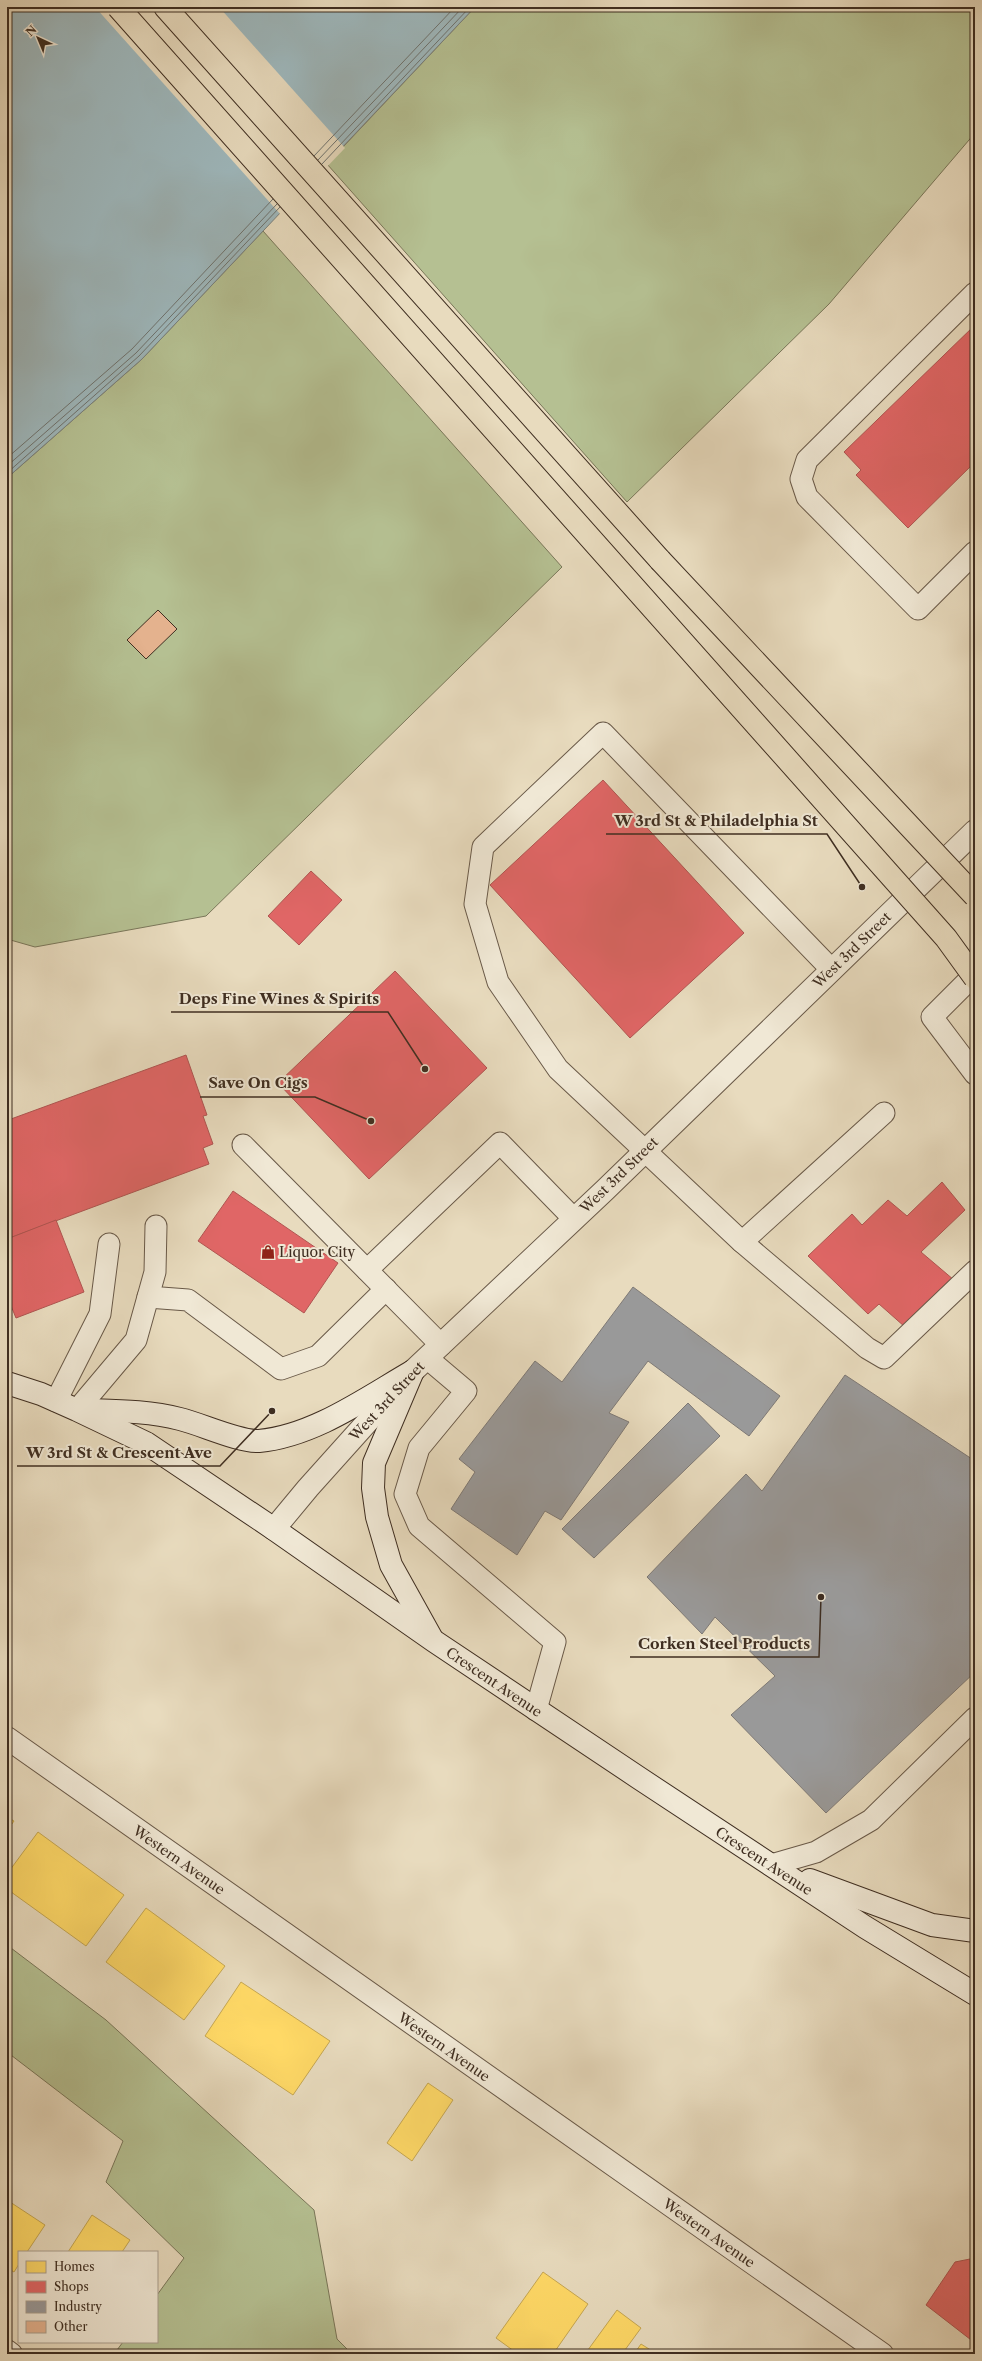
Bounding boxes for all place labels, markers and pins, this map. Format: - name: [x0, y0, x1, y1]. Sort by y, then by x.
- callout: W 3rd St & Philadelphia St: [606, 807, 827, 834]
- callout: Deps Fine Wines & Spirits: [171, 985, 388, 1012]
- callout: Save On Cigs: [200, 1070, 315, 1097]
- place label: Liquor City: [279, 1243, 355, 1261]
- shop icon: Liquor City: [260, 1244, 276, 1260]
- callout: W 3rd St & Crescent Ave: [17, 1439, 220, 1466]
- callout: Corken Steel Products: [630, 1630, 819, 1657]

